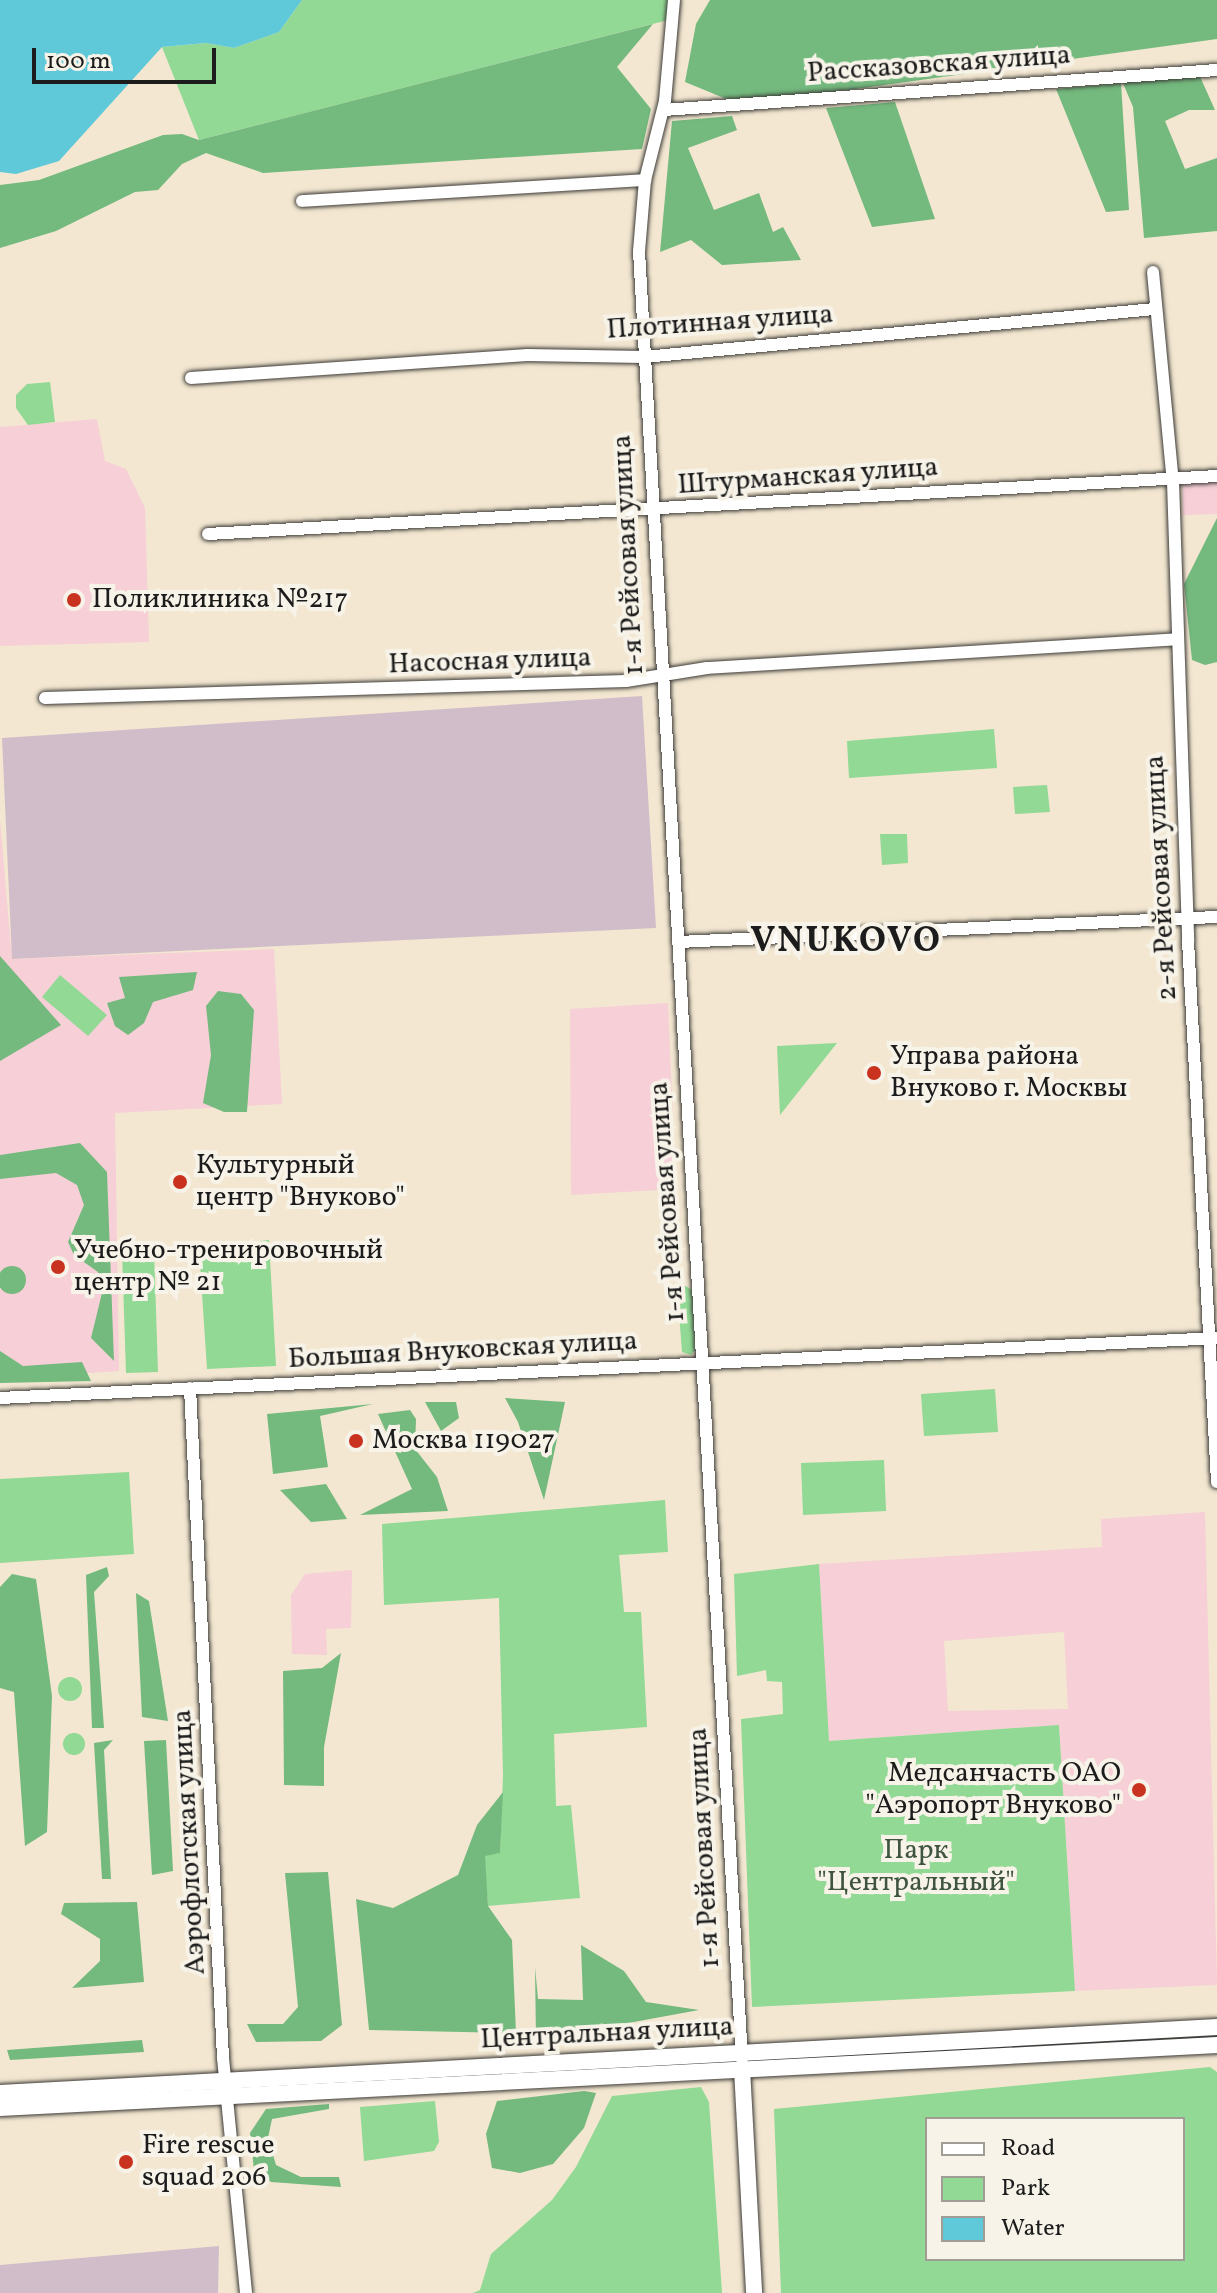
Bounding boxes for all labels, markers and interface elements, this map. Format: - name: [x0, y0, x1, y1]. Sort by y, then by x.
- scale bar: [36, 32, 220, 82]
- street label: Рассказовская улица: [806, 39, 1072, 91]
- text: 100 m: [46, 45, 111, 79]
- street label: Плотинная улица: [605, 298, 835, 348]
- street label: 1-я Рейсовая улица: [606, 433, 652, 677]
- street label: Штурманская улица: [676, 451, 940, 503]
- place label: Поликлиника №217: [92, 583, 348, 617]
- marker: Поликлиника №217: [63, 589, 85, 611]
- street label: Насосная улица: [387, 642, 593, 682]
- street label: 2-я Рейсовая улица: [1139, 754, 1185, 1002]
- district label: VNUKOVO: [750, 921, 942, 965]
- place label: Управа района Внуково г. Москвы: [890, 1040, 1127, 1106]
- marker: Управа района Внуково г. Москвы: [865, 1064, 883, 1082]
- street label: 1-я Рейсовая улица: [643, 1080, 693, 1324]
- place label: Культурный центр "Внуково": [196, 1149, 405, 1215]
- marker: Культурный центр "Внуково": [171, 1173, 189, 1191]
- place label: Учебно-тренировочный центр № 21: [74, 1234, 383, 1300]
- marker: Учебно-тренировочный центр № 21: [49, 1258, 67, 1276]
- street label: Большая Внуковская улица: [287, 1325, 639, 1377]
- place label: Москва 119027: [372, 1424, 555, 1458]
- marker: Москва 119027: [347, 1432, 365, 1450]
- street label: Аэрофлотская улица: [166, 1708, 214, 1976]
- street label: 1-я Рейсовая улица: [682, 1726, 728, 1970]
- place label: Медсанчасть ОАО "Аэропорт Внуково": [865, 1757, 1121, 1823]
- marker: Медсанчасть ОАО "Аэропорт Внуково": [1128, 1779, 1150, 1801]
- park label: Парк "Центральный": [817, 1834, 1015, 1900]
- street label: Центральная улица: [479, 2011, 735, 2057]
- legend: [925, 2117, 1185, 2261]
- place label: Fire rescue squad 206: [142, 2129, 274, 2195]
- text: Road: [1001, 2132, 1055, 2166]
- marker: Fire rescue squad 206: [117, 2153, 135, 2171]
- text: Park: [1001, 2172, 1050, 2206]
- text: Water: [1001, 2212, 1065, 2246]

